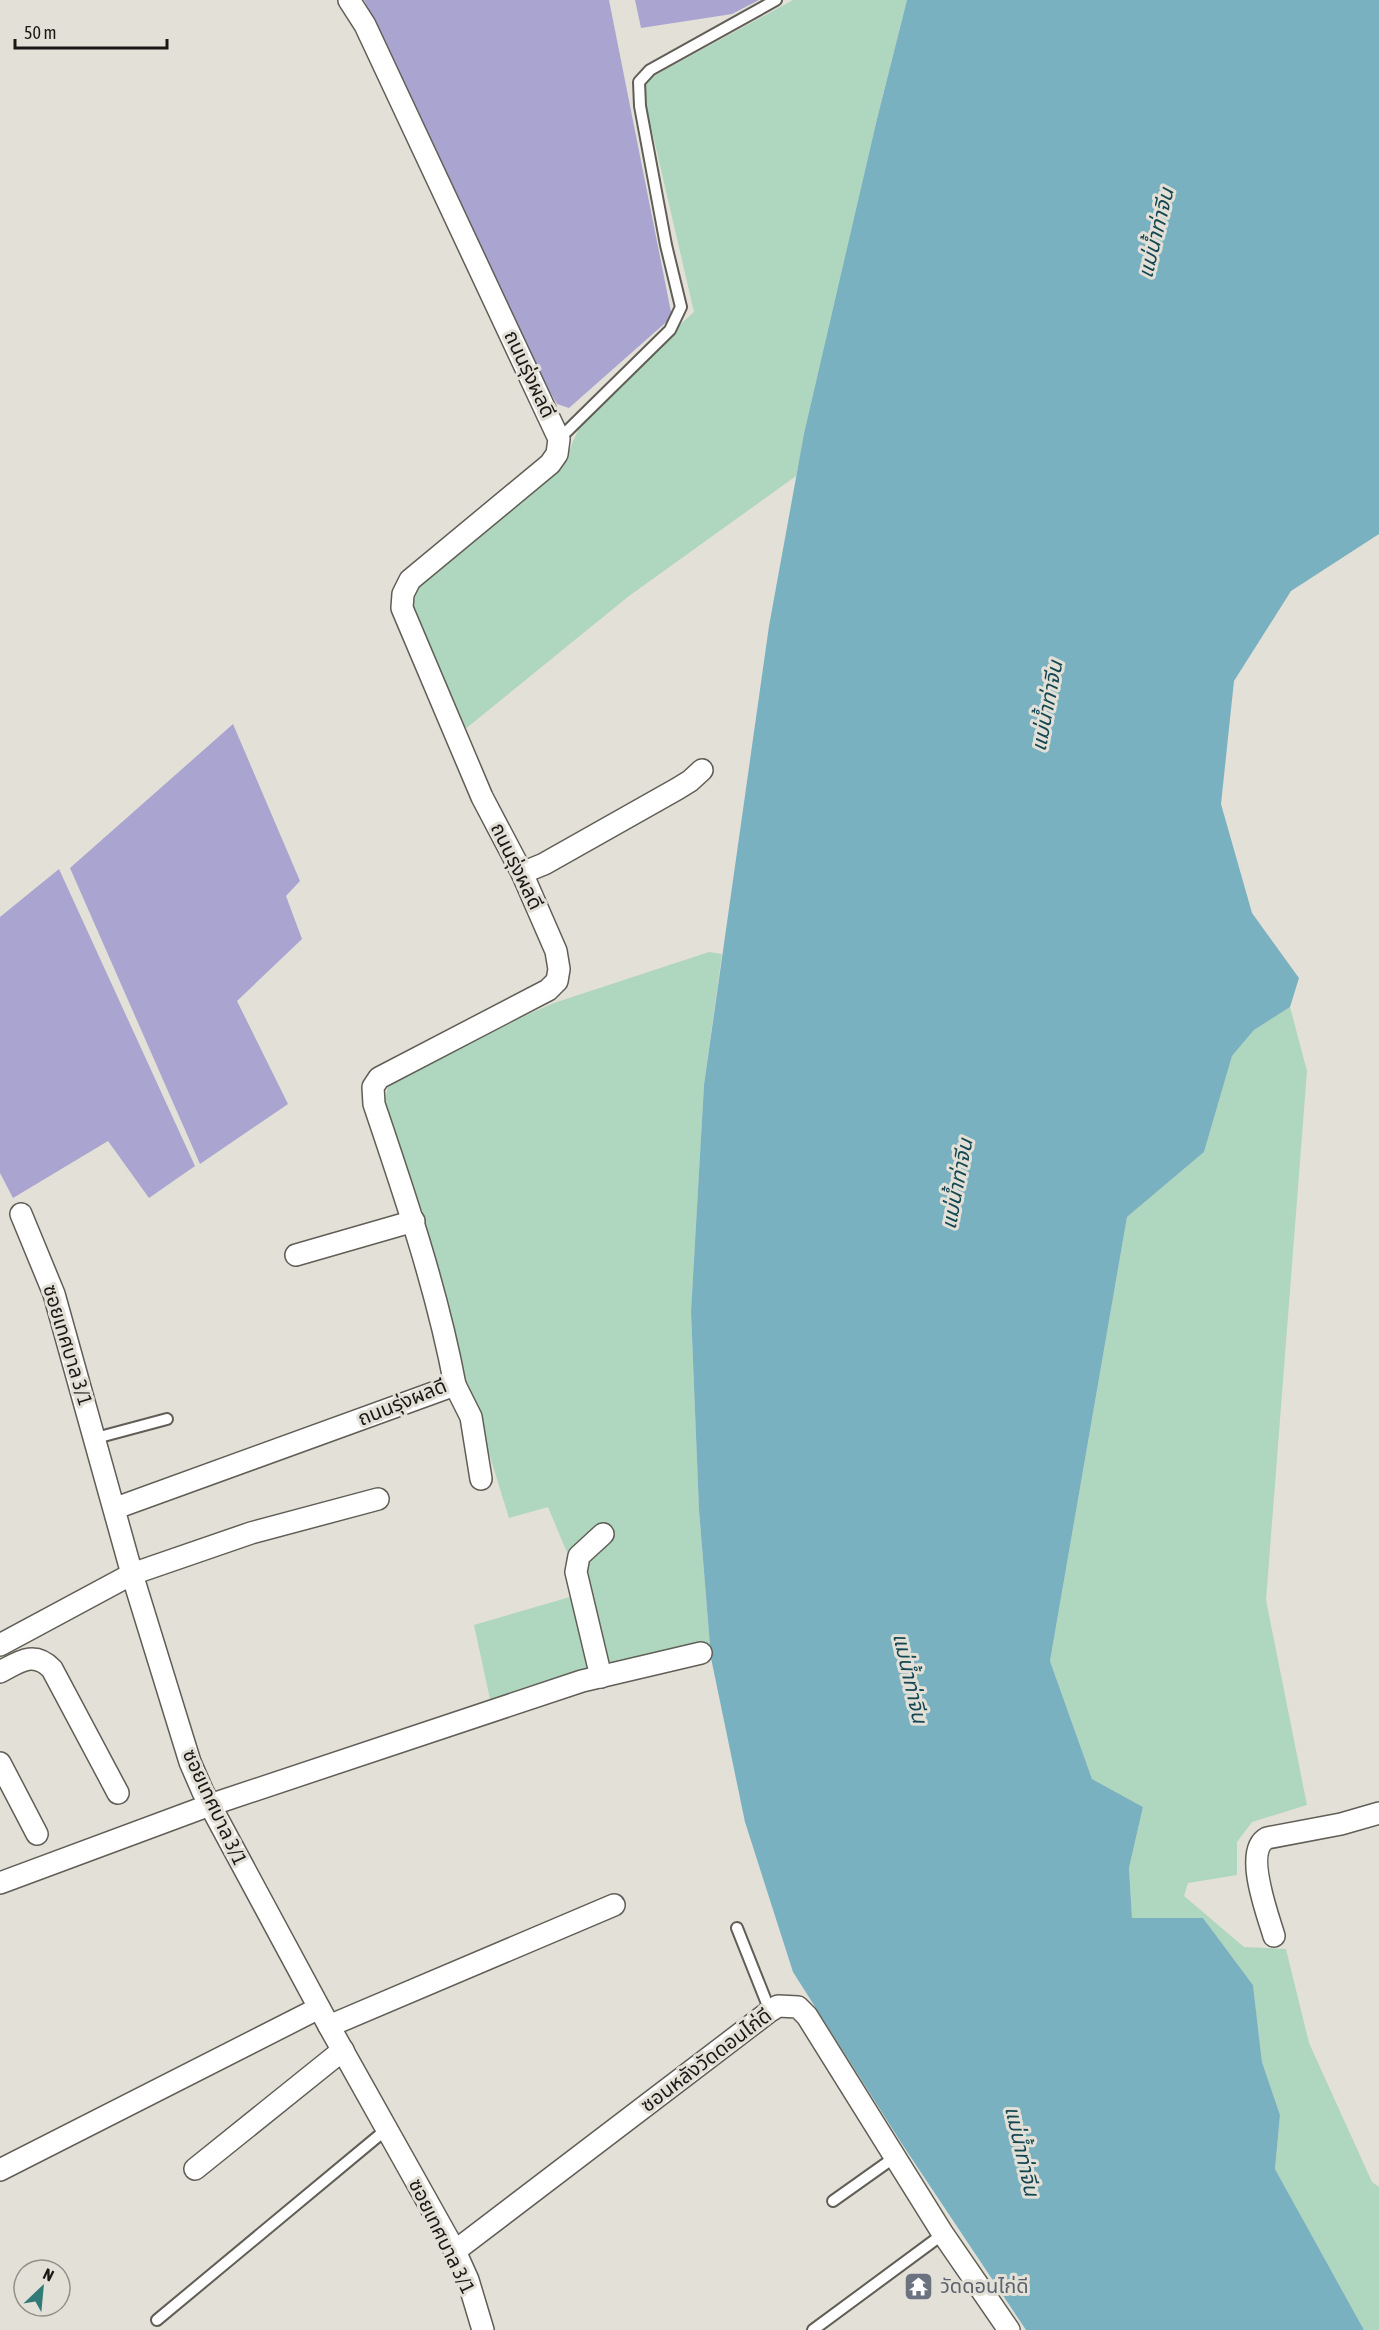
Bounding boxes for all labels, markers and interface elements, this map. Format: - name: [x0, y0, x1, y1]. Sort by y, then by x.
- scale bar: [15, 12, 166, 50]
- text: 50 m: [24, 22, 56, 43]
- water label: แม่น้ำท่าจีน: [1130, 184, 1178, 280]
- street label: ถนนรุ่งผลดี: [499, 326, 561, 422]
- water label: แม่น้ำท่าจีน: [1024, 657, 1067, 753]
- street label: ถนนรุ่งผลดี: [486, 819, 548, 913]
- water label: แม่น้ำท่าจีน: [934, 1135, 977, 1231]
- street label: ซอยเทศบาล 3/1: [39, 1282, 98, 1408]
- street label: ถนนรุ่งผลดี: [354, 1373, 450, 1431]
- water label: แม่น้ำท่าจีน: [889, 1630, 935, 1726]
- street label: ซอยเทศบาล 3/1: [179, 1745, 252, 1868]
- street label: ซอนหลังวัดดอนไก่ดี: [636, 2003, 775, 2116]
- water label: แม่น้ำท่าจีน: [1001, 2103, 1047, 2199]
- street label: ซอยเทศบาล 3/1: [405, 2175, 480, 2297]
- north arrow: [12, 2258, 72, 2318]
- text: N: [40, 2264, 57, 2285]
- temple icon: วัดดอนไก่ดี: [903, 2270, 935, 2302]
- place label: วัดดอนไก่ดี: [940, 2274, 1029, 2297]

